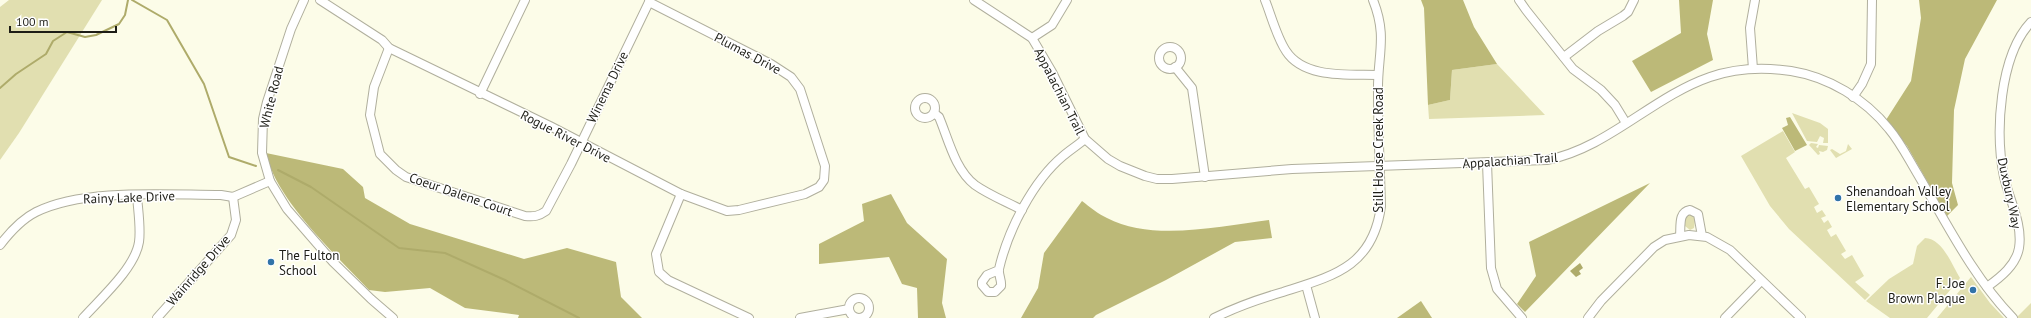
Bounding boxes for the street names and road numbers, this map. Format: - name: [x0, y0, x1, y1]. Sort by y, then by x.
- street label: Plumas Drive: [711, 29, 784, 78]
- street label: Appalachian Trail: [1030, 45, 1089, 138]
- street label: Winema Drive: [583, 49, 632, 126]
- street label: White Road: [256, 64, 287, 130]
- street label: Still House Creek Road: [1370, 87, 1387, 213]
- street label: Rogue River Drive: [518, 106, 614, 167]
- street label: Appalachian Trail: [1462, 149, 1558, 172]
- street label: Duxbury Way: [1994, 156, 2025, 230]
- street label: Coeur Dalene Court: [407, 169, 515, 220]
- street label: Rainy Lake Drive: [83, 187, 175, 208]
- street label: Wainridge Drive: [163, 231, 234, 309]

